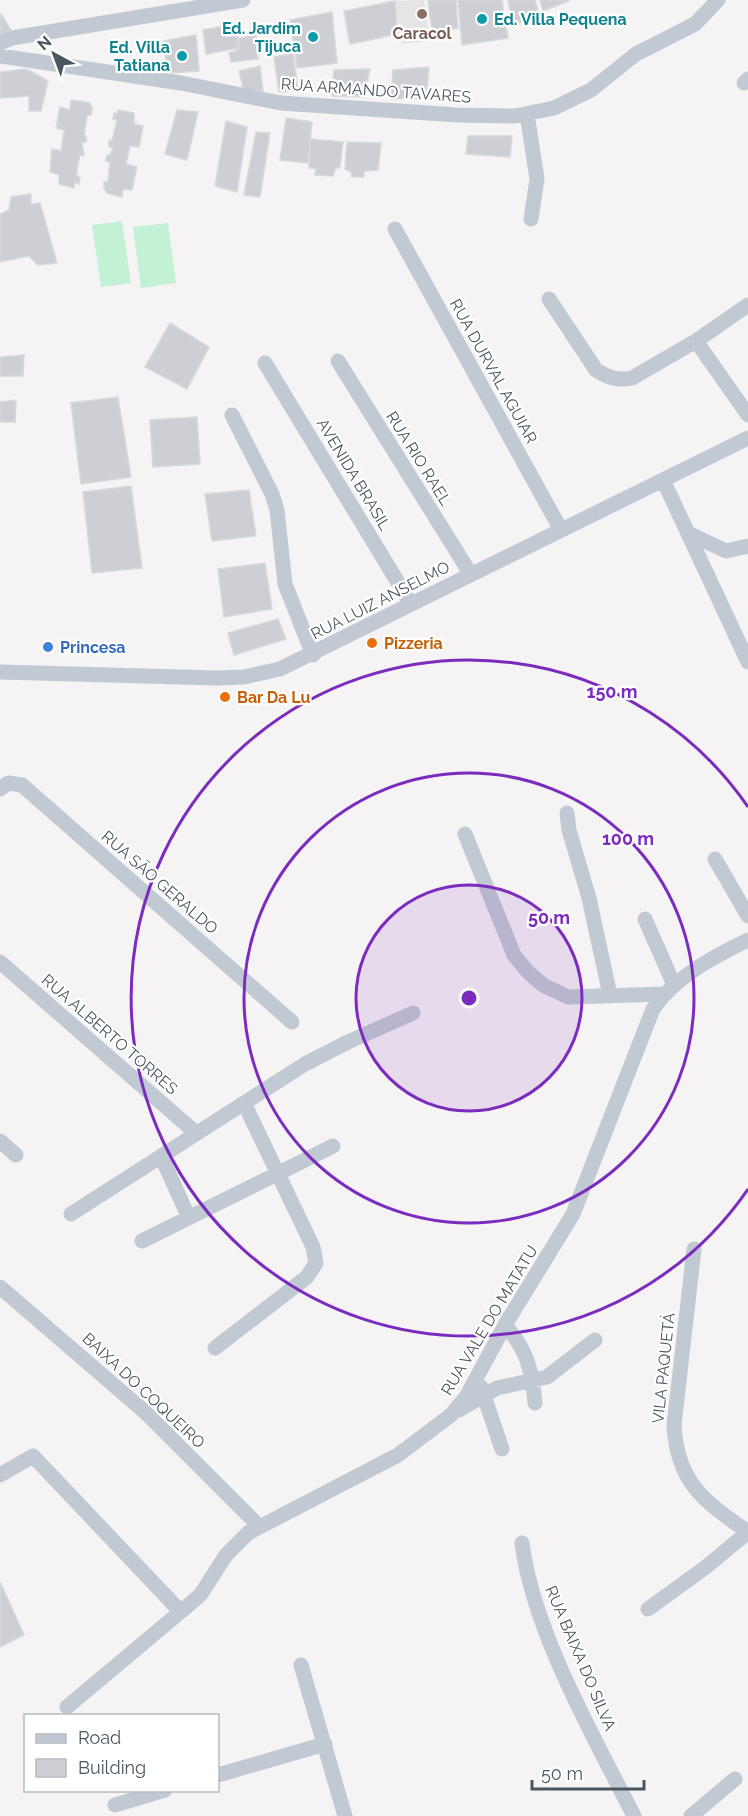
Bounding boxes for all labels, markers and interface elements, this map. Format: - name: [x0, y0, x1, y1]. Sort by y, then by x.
- marker: Caracol: [415, 7, 429, 21]
- place label: Ed. Villa Pequena: [494, 10, 627, 29]
- marker: Ed. Villa Pequena: [475, 12, 489, 26]
- place label: Ed. Jardim Tijuca: [222, 19, 301, 56]
- north arrow: [24, 24, 84, 84]
- place label: Caracol: [392, 24, 453, 43]
- marker: Ed. Jardim Tijuca: [306, 30, 320, 44]
- text: N: [34, 32, 55, 54]
- place label: Ed. Villa Tatiana: [109, 38, 170, 75]
- marker: Ed. Villa Tatiana: [175, 49, 189, 63]
- street label: RUA ARMANDO TAVARES: [280, 74, 472, 107]
- street label: RUA DURVAL AGUIAR: [446, 296, 541, 447]
- street label: RUA RIO RAEL: [382, 408, 455, 509]
- street label: AVENIDA BRASIL: [313, 415, 395, 534]
- street label: RUA LUIZ ANSELMO: [308, 557, 453, 644]
- place label: Pizzeria: [384, 634, 443, 653]
- marker: Pizzeria: [365, 636, 379, 650]
- place label: Princesa: [60, 638, 126, 657]
- marker: Princesa: [41, 640, 55, 654]
- text: 150 m: [587, 681, 638, 702]
- place label: Bar Da Lu: [237, 688, 310, 707]
- marker: Bar Da Lu: [218, 690, 232, 704]
- street label: RUA SĀO GERALDO: [98, 827, 222, 938]
- text: 100 m: [602, 828, 654, 849]
- text: 50 m: [528, 907, 570, 928]
- street label: RUA ALBERTO TORRES: [38, 970, 182, 1099]
- centre of rings: [459, 988, 479, 1008]
- street label: RUA VALE DO MATATU: [437, 1242, 542, 1399]
- street label: VILA PAQUETÁ: [647, 1311, 679, 1424]
- street label: BAIXA DO COQUEIRO: [79, 1329, 209, 1452]
- street label: RUA BAIXA DO SILVA: [541, 1583, 620, 1734]
- legend: [24, 1714, 219, 1792]
- text: Road: [78, 1727, 121, 1748]
- scale bar: [532, 1753, 644, 1791]
- text: Building: [78, 1757, 146, 1778]
- text: 50 m: [541, 1763, 583, 1784]

